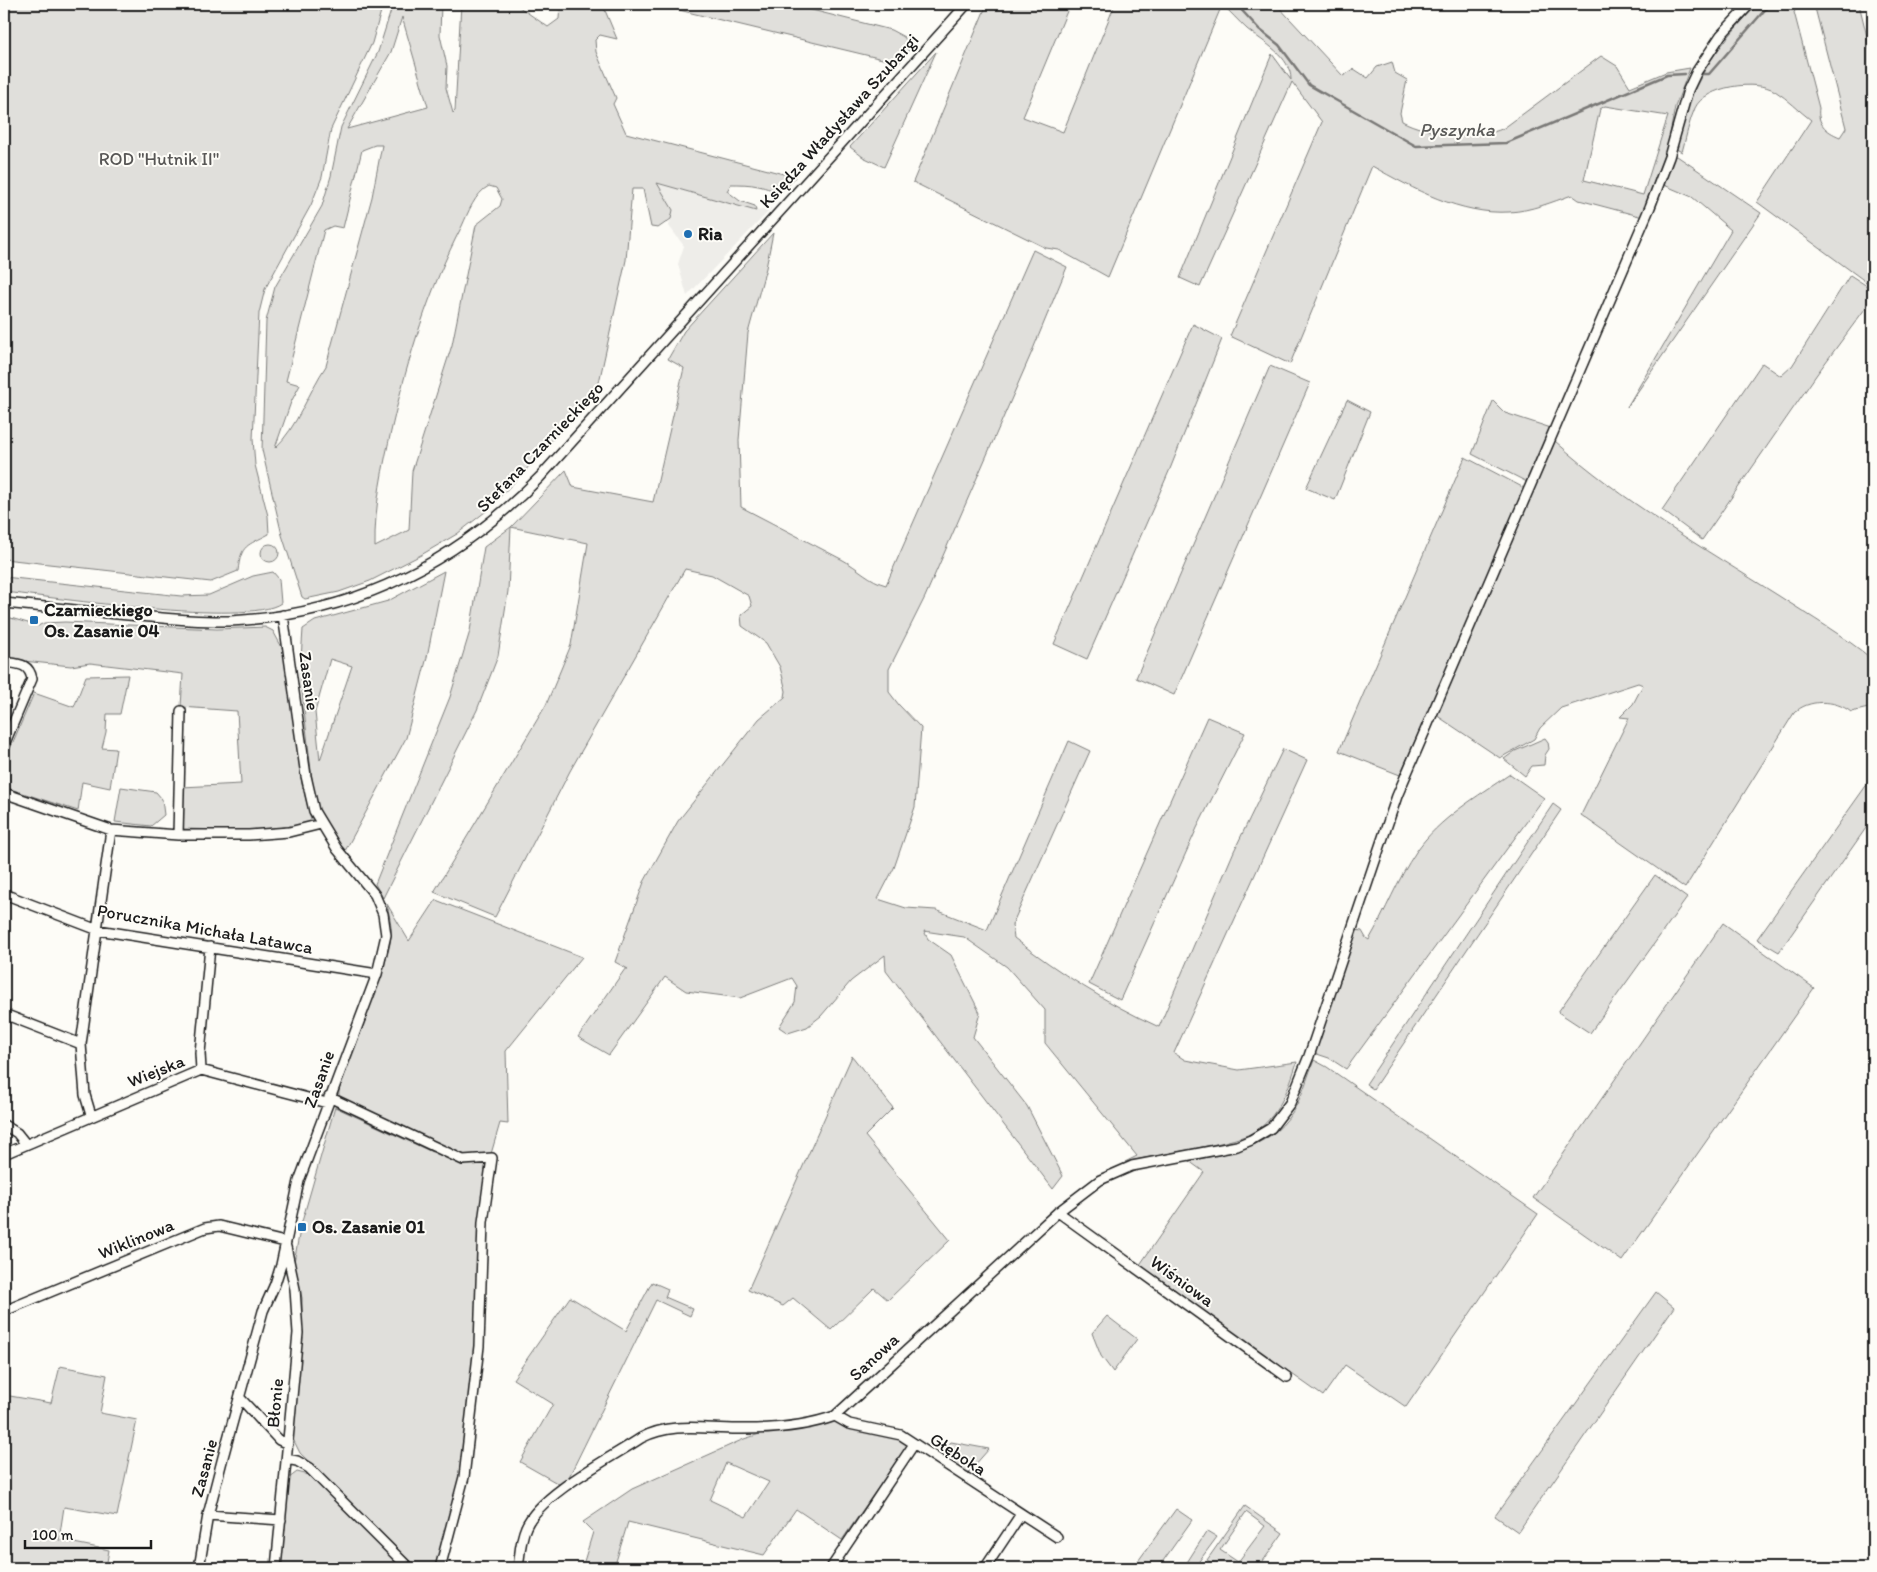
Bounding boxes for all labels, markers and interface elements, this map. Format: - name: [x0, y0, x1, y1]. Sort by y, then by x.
- street label: Księdza Władysława Szubargi: [755, 29, 923, 213]
- water label: Pyszynka: [1419, 118, 1495, 141]
- park label: ROD "Hutnik II": [99, 148, 219, 170]
- place label: Ria: [698, 223, 722, 245]
- marker: Ria: [682, 228, 694, 240]
- street label: Stefana Czarnieckiego: [472, 377, 608, 517]
- place label: Czarnieckiego Os. Zasanie 04: [44, 599, 160, 642]
- marker: Czarnieckiego Os. Zasanie 04: [28, 614, 40, 626]
- street label: Zasanie: [294, 650, 324, 712]
- street label: Porucznika Michała Latawca: [95, 899, 315, 959]
- street label: Zasanie: [299, 1047, 339, 1111]
- street label: Wiejska: [124, 1049, 188, 1092]
- street label: Wiklinowa: [95, 1214, 178, 1264]
- place label: Os. Zasanie 01: [312, 1216, 426, 1238]
- marker: Os. Zasanie 01: [296, 1221, 308, 1233]
- street label: Wiśniowa: [1146, 1250, 1219, 1312]
- street label: Sanowa: [844, 1328, 904, 1386]
- street label: Błonie: [262, 1377, 288, 1429]
- street label: Głęboka: [926, 1428, 990, 1480]
- street label: Zasanie: [186, 1437, 222, 1499]
- scale bar: [25, 1517, 151, 1549]
- text: 100 m: [32, 1526, 74, 1544]

